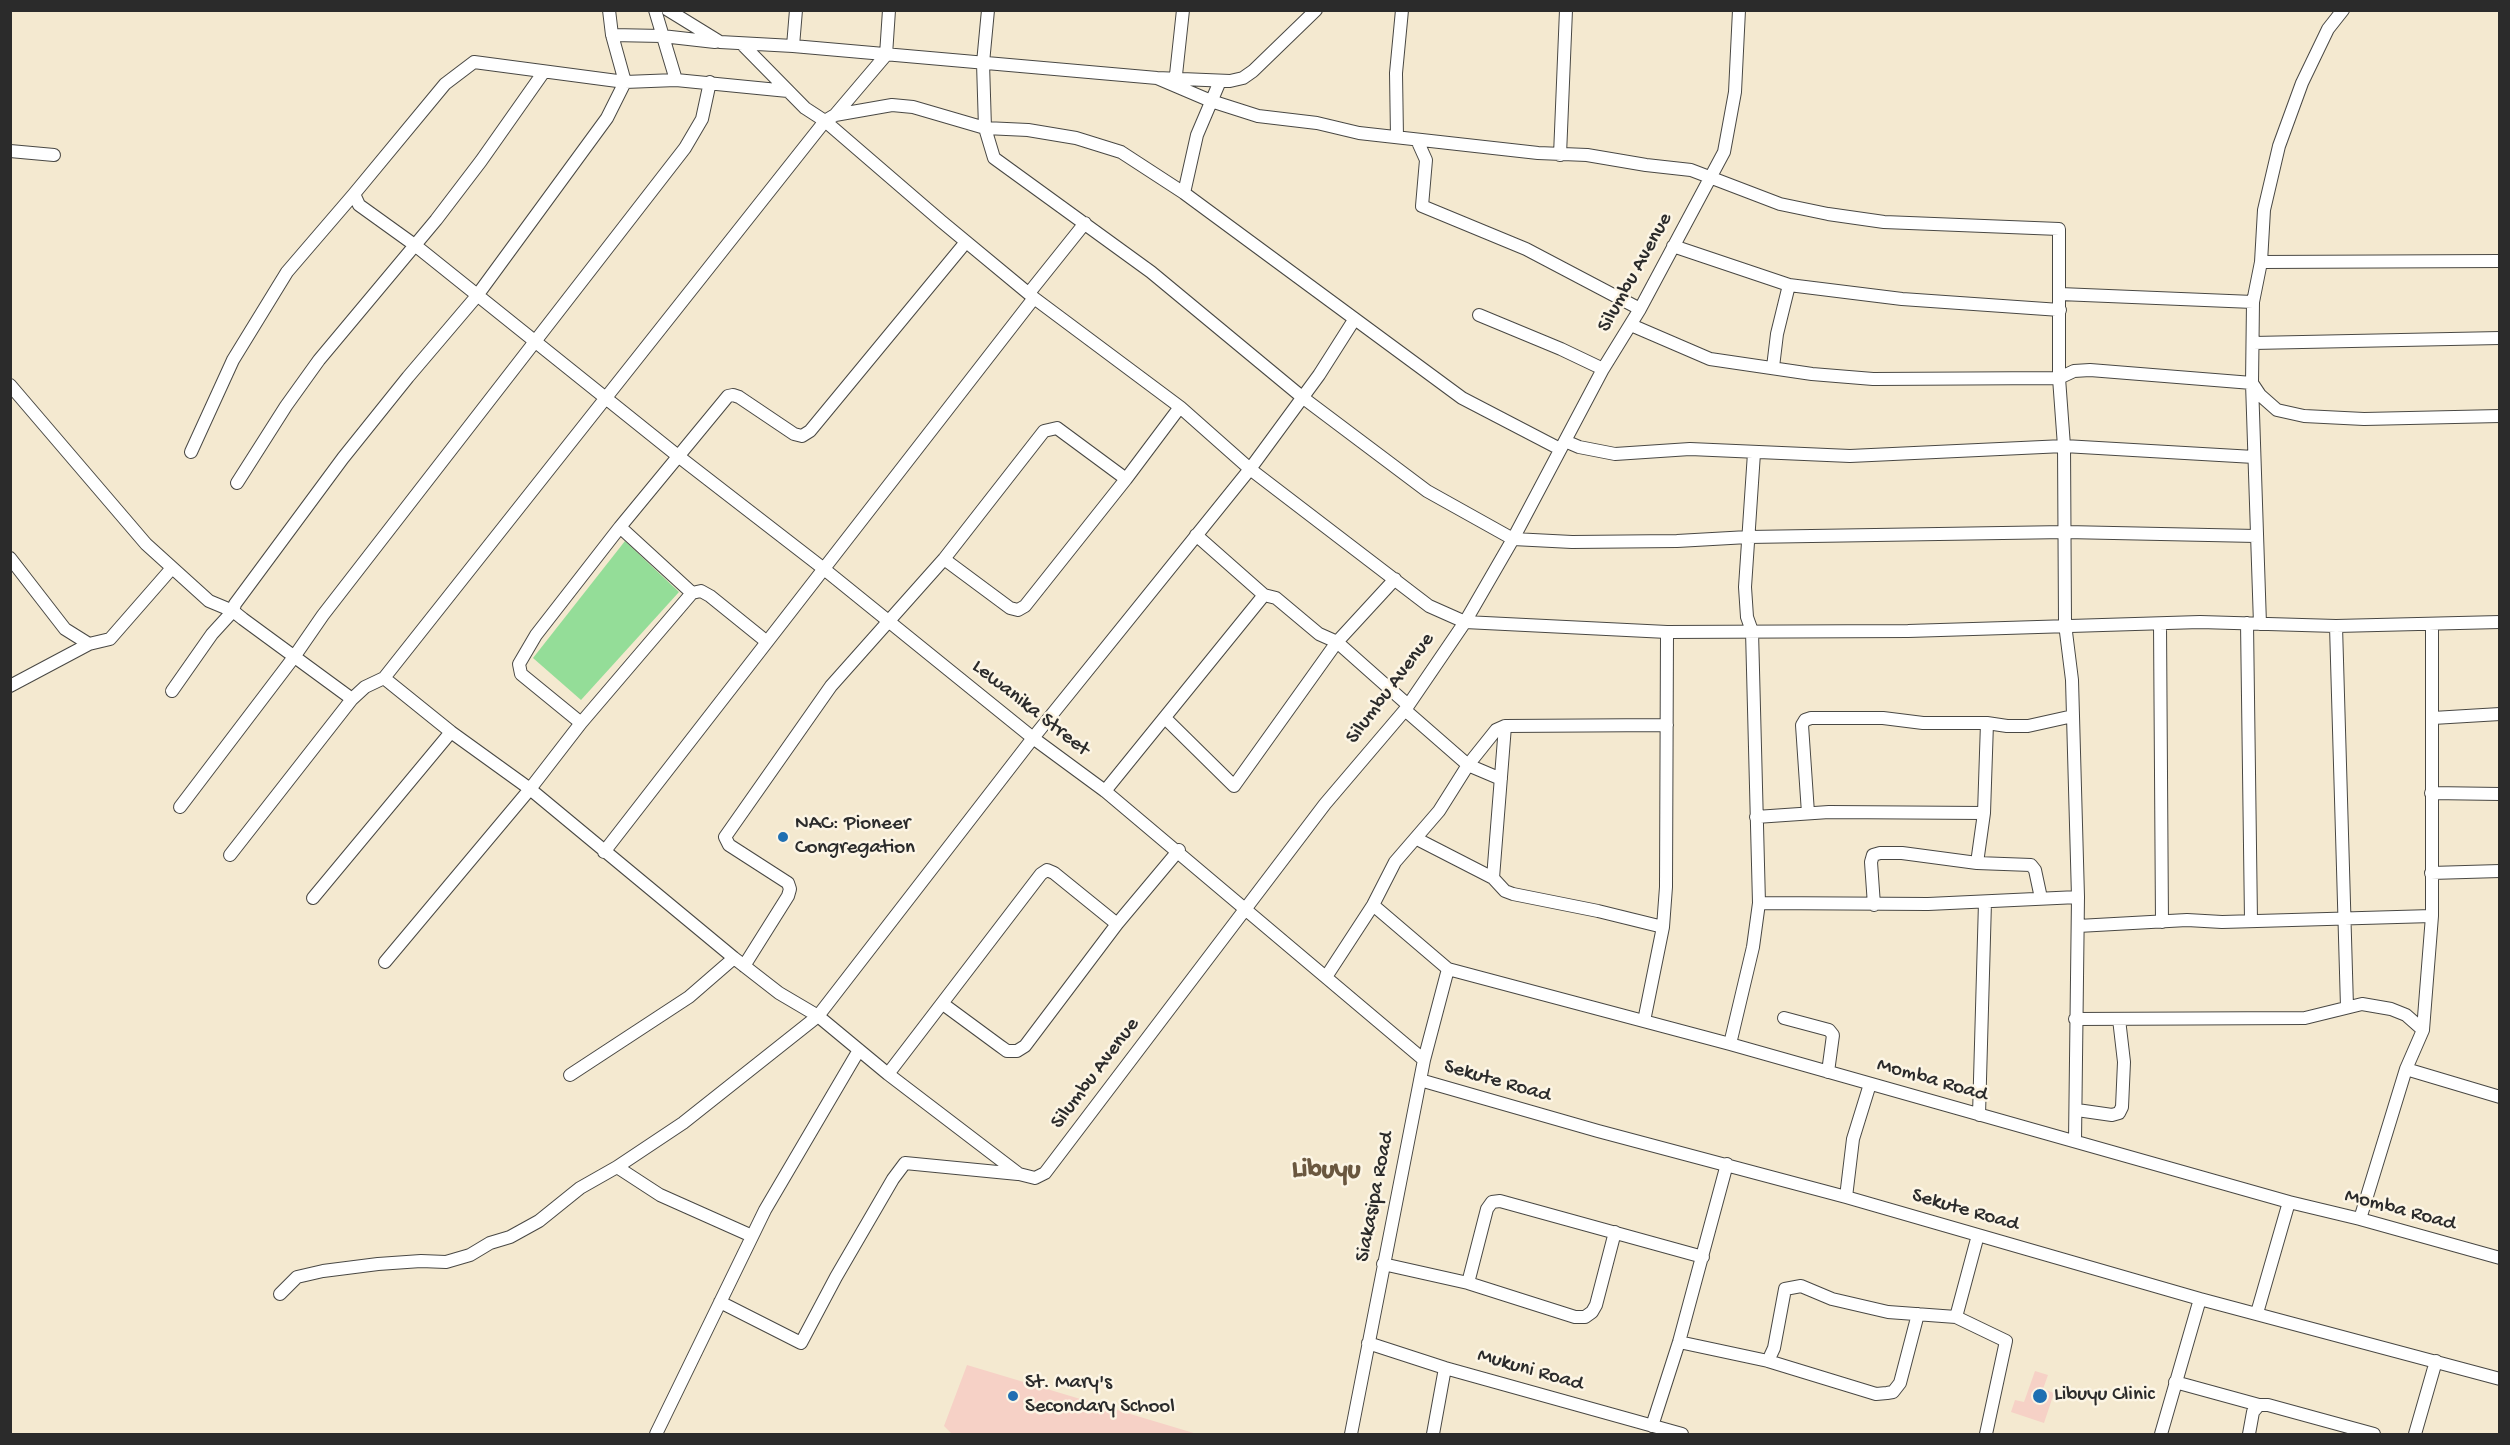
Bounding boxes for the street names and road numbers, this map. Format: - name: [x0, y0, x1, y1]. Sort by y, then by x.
- street label: Silumbu Avenue: [1593, 209, 1679, 337]
- street label: Silumbu Avenue: [1341, 628, 1441, 750]
- street label: Lewanika Street: [966, 655, 1094, 763]
- street label: Silumbu Avenue: [1046, 1013, 1146, 1135]
- street label: Momba Road: [1874, 1053, 1990, 1109]
- street label: Sekute Road: [1441, 1055, 1553, 1109]
- street label: Siakasipa Road: [1351, 1130, 1401, 1264]
- street label: Sekute Road: [1909, 1184, 2021, 1238]
- street label: Momba Road: [2342, 1184, 2458, 1238]
- street label: Mukuni Road: [1474, 1344, 1586, 1398]

